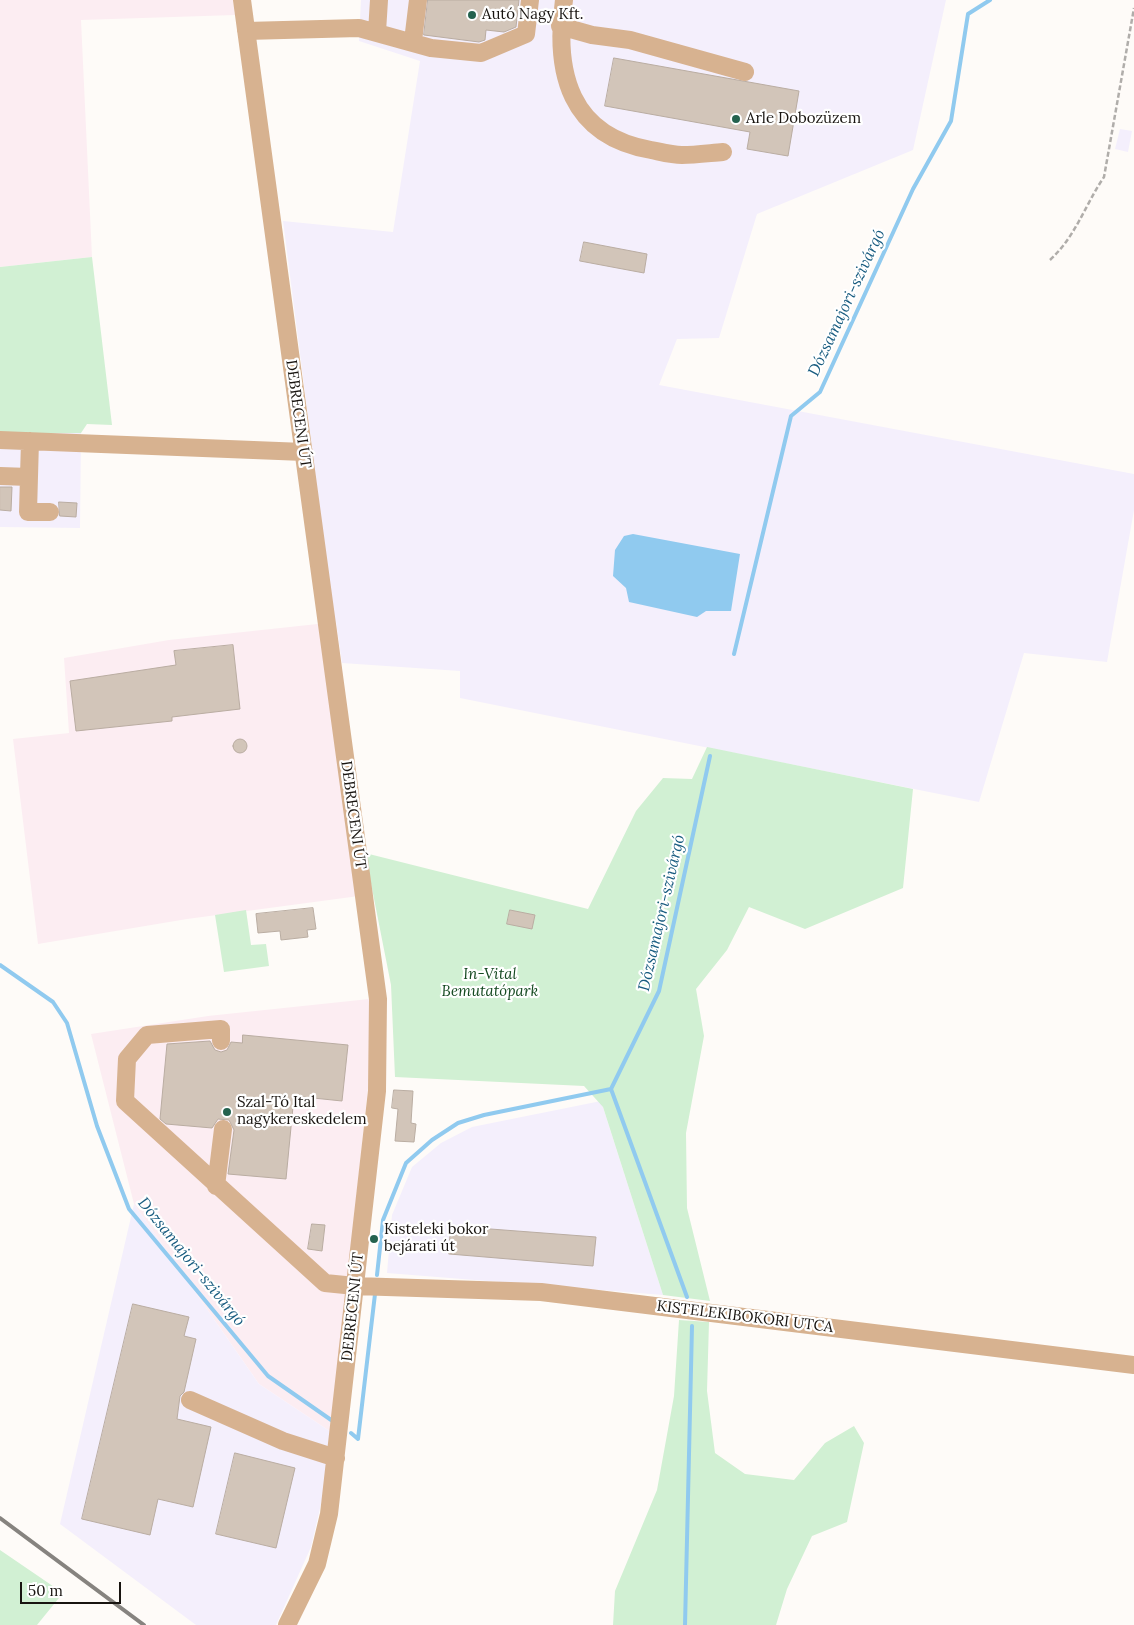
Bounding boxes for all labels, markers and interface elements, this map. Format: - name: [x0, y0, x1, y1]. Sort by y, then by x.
- place label: Autó Nagy Kft.: [482, 6, 583, 24]
- marker: Autó Nagy Kft.: [466, 9, 478, 21]
- place label: Arle Dobozüzem: [746, 110, 861, 128]
- marker: Arle Dobozüzem: [730, 113, 742, 125]
- water label: Dózsamajori-szivárgó: [805, 227, 889, 379]
- street label: DEBRECENI ÚT: [281, 359, 315, 469]
- street label: DEBRECENI ÚT: [336, 760, 370, 870]
- water label: Dózsamajori-szivárgó: [635, 833, 689, 993]
- park label: In-Vital Bemutatópark: [442, 966, 538, 1001]
- place label: Szal-Tó Ital nagykereskedelem: [237, 1094, 367, 1129]
- marker: Szal-Tó Ital nagykereskedelem: [221, 1106, 233, 1118]
- water label: Dózsamajori-szivárgó: [133, 1194, 249, 1330]
- place label: Kisteleki bokor bejárati út: [384, 1221, 488, 1256]
- marker: Kisteleki bokor bejárati út: [368, 1233, 380, 1245]
- street label: DEBRECENI ÚT: [338, 1252, 368, 1362]
- street label: KISTELEKIBOKORI UTCA: [656, 1297, 834, 1337]
- scale bar: [22, 1572, 124, 1604]
- text: 50 m: [28, 1581, 63, 1600]

